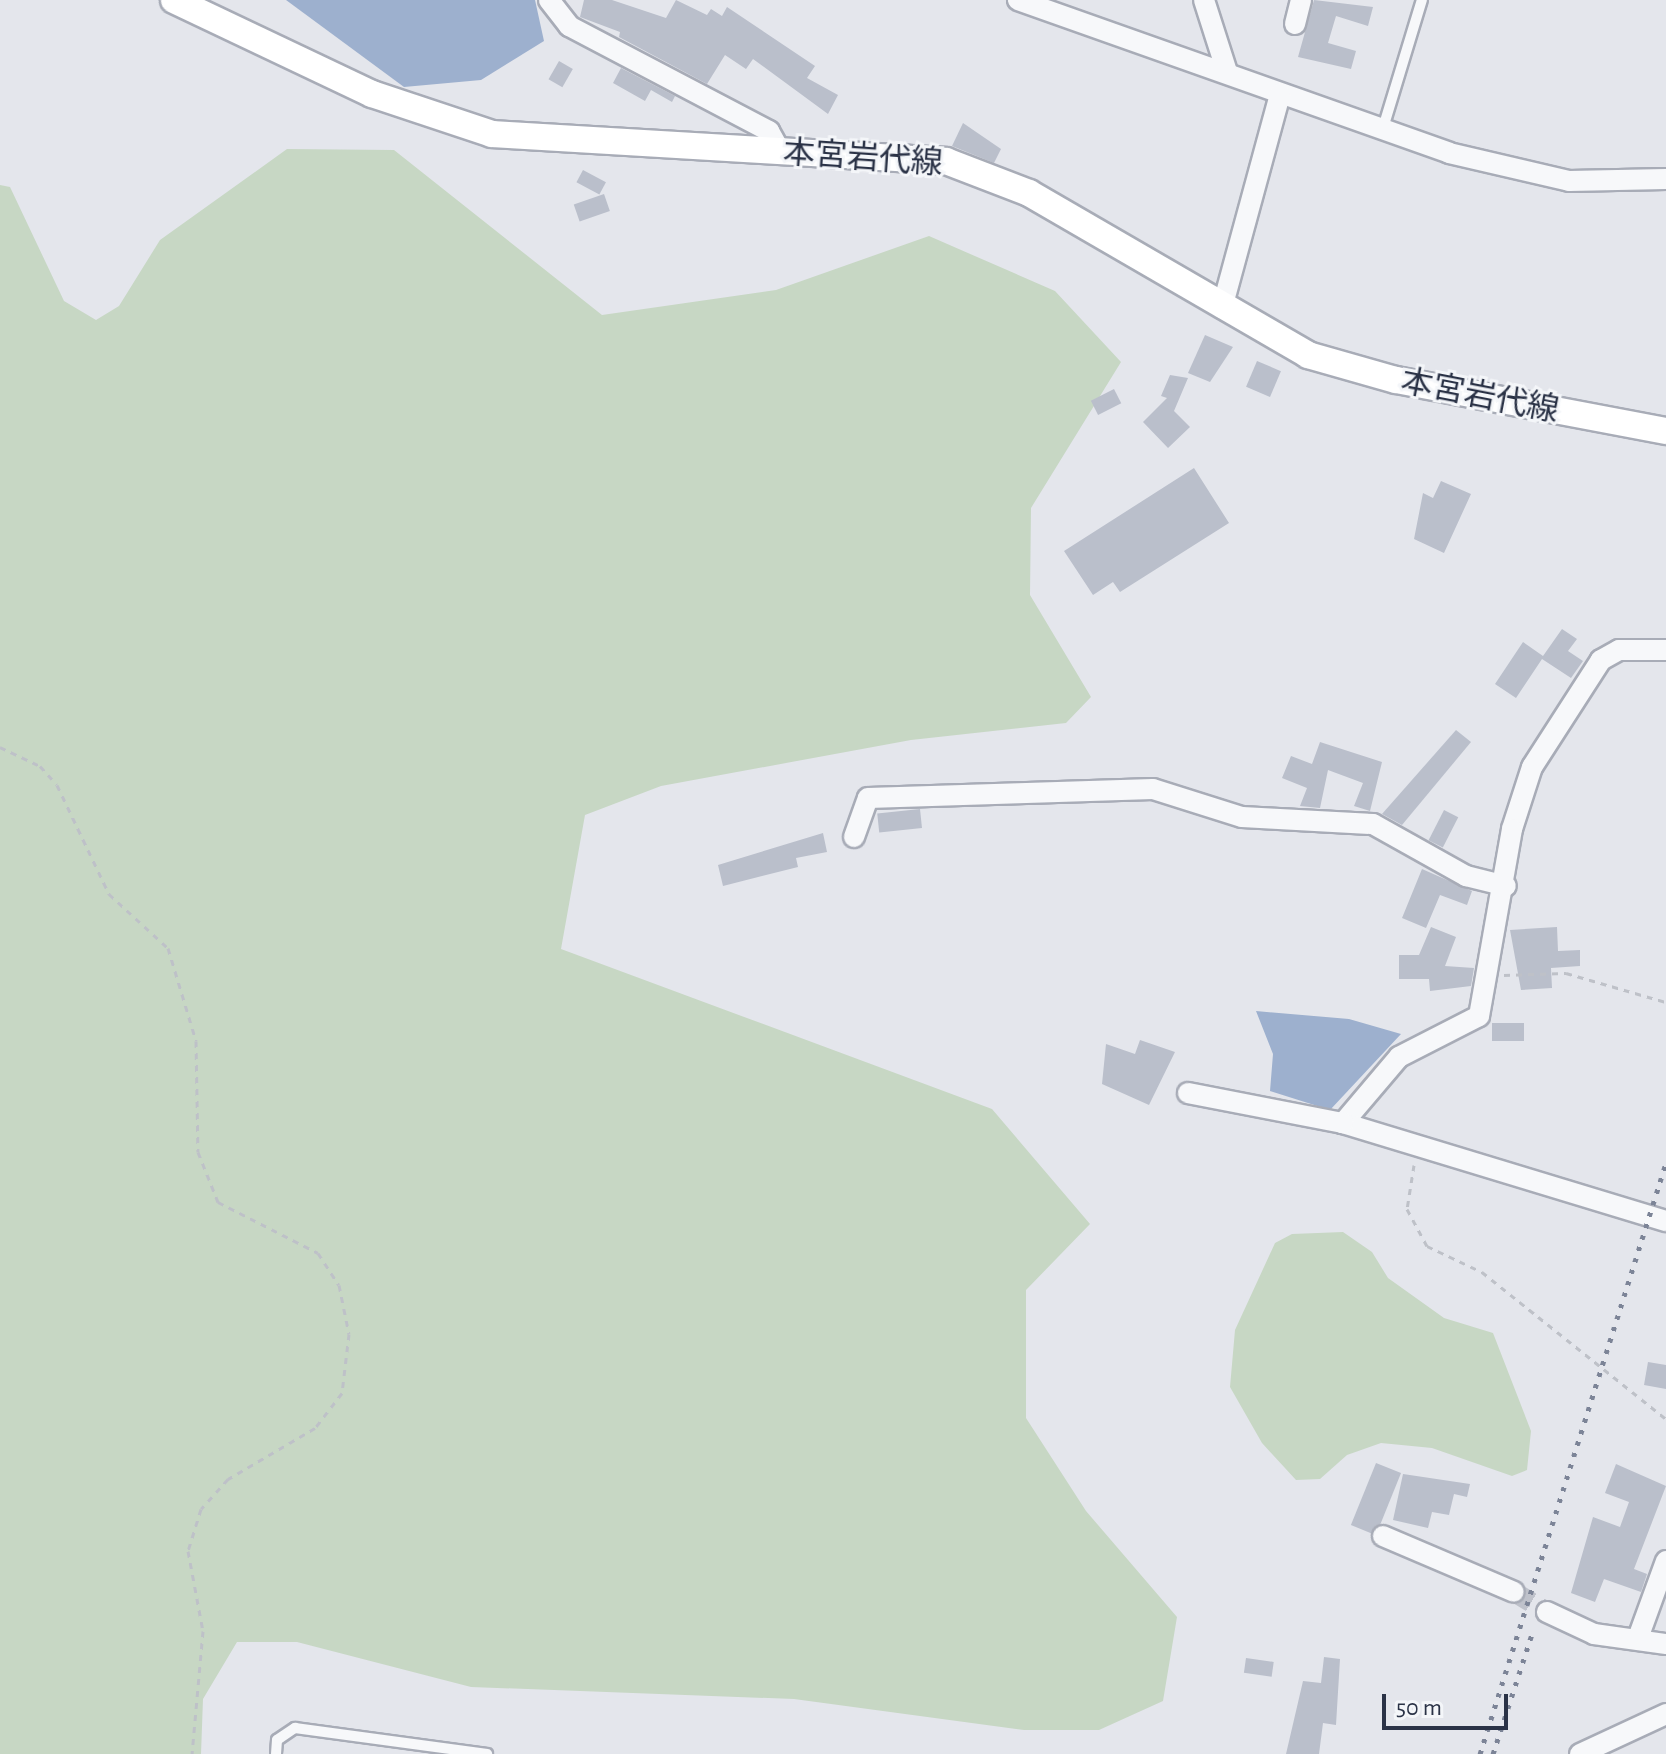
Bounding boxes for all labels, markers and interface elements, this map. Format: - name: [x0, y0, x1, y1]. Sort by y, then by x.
- street label: 本宮岩代線: [782, 133, 944, 183]
- street label: 本宮岩代線: [1398, 362, 1562, 430]
- scale bar: [1386, 1678, 1512, 1728]
- text: 50 m: [1396, 1696, 1442, 1720]

